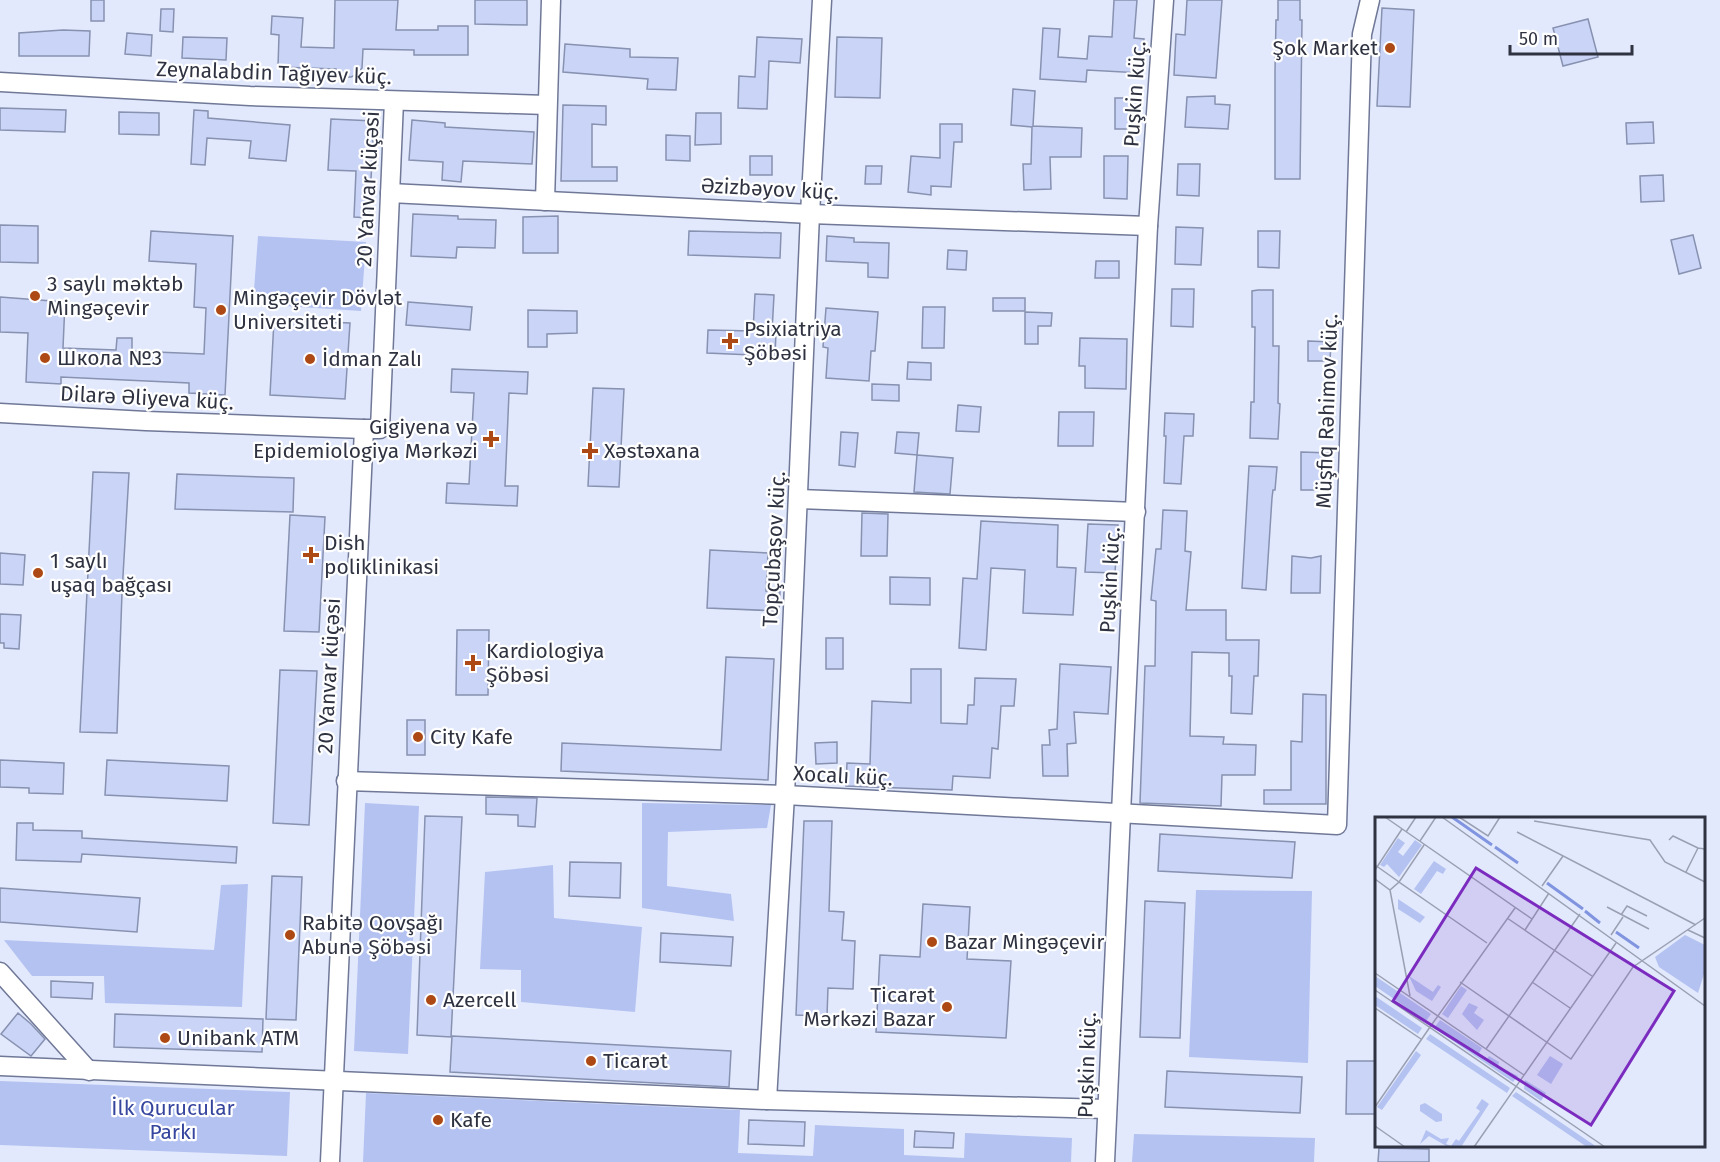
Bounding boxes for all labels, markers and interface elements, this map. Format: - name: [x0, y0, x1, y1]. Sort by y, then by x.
- scale bar: [1510, 18, 1632, 56]
- text: 50 m: [1519, 28, 1558, 50]
- place label: Şok Market: [1273, 35, 1378, 61]
- street label: Puşkin küç.: [1118, 40, 1152, 148]
- marker: Şok Market: [1383, 41, 1397, 55]
- street label: Zeynalabdin Tağıyev küç.: [156, 56, 392, 90]
- street label: 20 Yanvar küçəsi: [351, 110, 385, 268]
- street label: Əzizbəyov küç.: [700, 172, 840, 206]
- place label: 3 saylı məktəb Mingəçevir: [47, 271, 183, 321]
- place label: Mingəçevir Dövlət Universiteti: [233, 285, 402, 335]
- marker: 3 saylı məktəb Mingəçevir: [28, 289, 42, 303]
- marker: Mingəçevir Dövlət Universiteti: [214, 303, 228, 317]
- street label: Müşfiq Rəhimov küç.: [1311, 313, 1343, 509]
- place label: Psixiatriya Şöbəsi: [744, 316, 842, 366]
- marker: Psixiatriya Şöbəsi: [721, 332, 739, 350]
- place label: Школа №3: [57, 345, 162, 371]
- place label: İdman Zalı: [322, 346, 422, 372]
- marker: Школа №3: [38, 351, 52, 365]
- marker: İdman Zalı: [303, 352, 317, 366]
- street label: Dilarə Əliyeva küç.: [59, 380, 235, 416]
- place label: Gigiyena və Epidemiologiya Mərkəzi: [253, 414, 478, 464]
- marker: Gigiyena və Epidemiologiya Mərkəzi: [482, 430, 500, 448]
- place label: Xəstəxana: [604, 438, 700, 464]
- marker: Xəstəxana: [581, 442, 599, 460]
- street label: Topçubaşov küç.: [757, 470, 791, 628]
- street label: Puşkin küç.: [1094, 526, 1126, 634]
- place label: Dish poliklinikasi: [324, 530, 439, 580]
- marker: Dish poliklinikasi: [302, 546, 320, 564]
- place label: 1 saylı uşaq bağçası: [50, 548, 172, 598]
- marker: 1 saylı uşaq bağçası: [31, 566, 45, 580]
- street label: 20 Yanvar küçəsi: [312, 597, 346, 755]
- place label: Kardiologiya Şöbəsi: [486, 638, 604, 688]
- marker: Kardiologiya Şöbəsi: [464, 654, 482, 672]
- place label: City Kafe: [430, 724, 513, 750]
- marker: City Kafe: [411, 730, 425, 744]
- street label: Xocalı küç.: [792, 760, 894, 792]
- inset map: [1375, 817, 1705, 1147]
- place label: Rabitə Qovşağı Abunə Şöbəsi: [302, 910, 443, 960]
- marker: Rabitə Qovşağı Abunə Şöbəsi: [283, 928, 297, 942]
- place label: Bazar Mingəçevir: [944, 929, 1104, 955]
- marker: Bazar Mingəçevir: [925, 935, 939, 949]
- place label: Ticarət Mərkəzi Bazar: [804, 982, 935, 1032]
- place label: Azercell: [443, 987, 516, 1013]
- marker: Azercell: [424, 993, 438, 1007]
- marker: Ticarət Mərkəzi Bazar: [940, 1000, 954, 1014]
- street label: Puşkin küç.: [1072, 1011, 1102, 1119]
- place label: Unibank ATM: [177, 1025, 299, 1051]
- marker: Unibank ATM: [158, 1031, 172, 1045]
- place label: Ticarət: [603, 1048, 668, 1074]
- marker: Ticarət: [584, 1054, 598, 1068]
- park label: İlk Qurucular Parkı: [111, 1095, 235, 1145]
- place label: Kafe: [450, 1107, 492, 1133]
- marker: Kafe: [431, 1113, 445, 1127]

